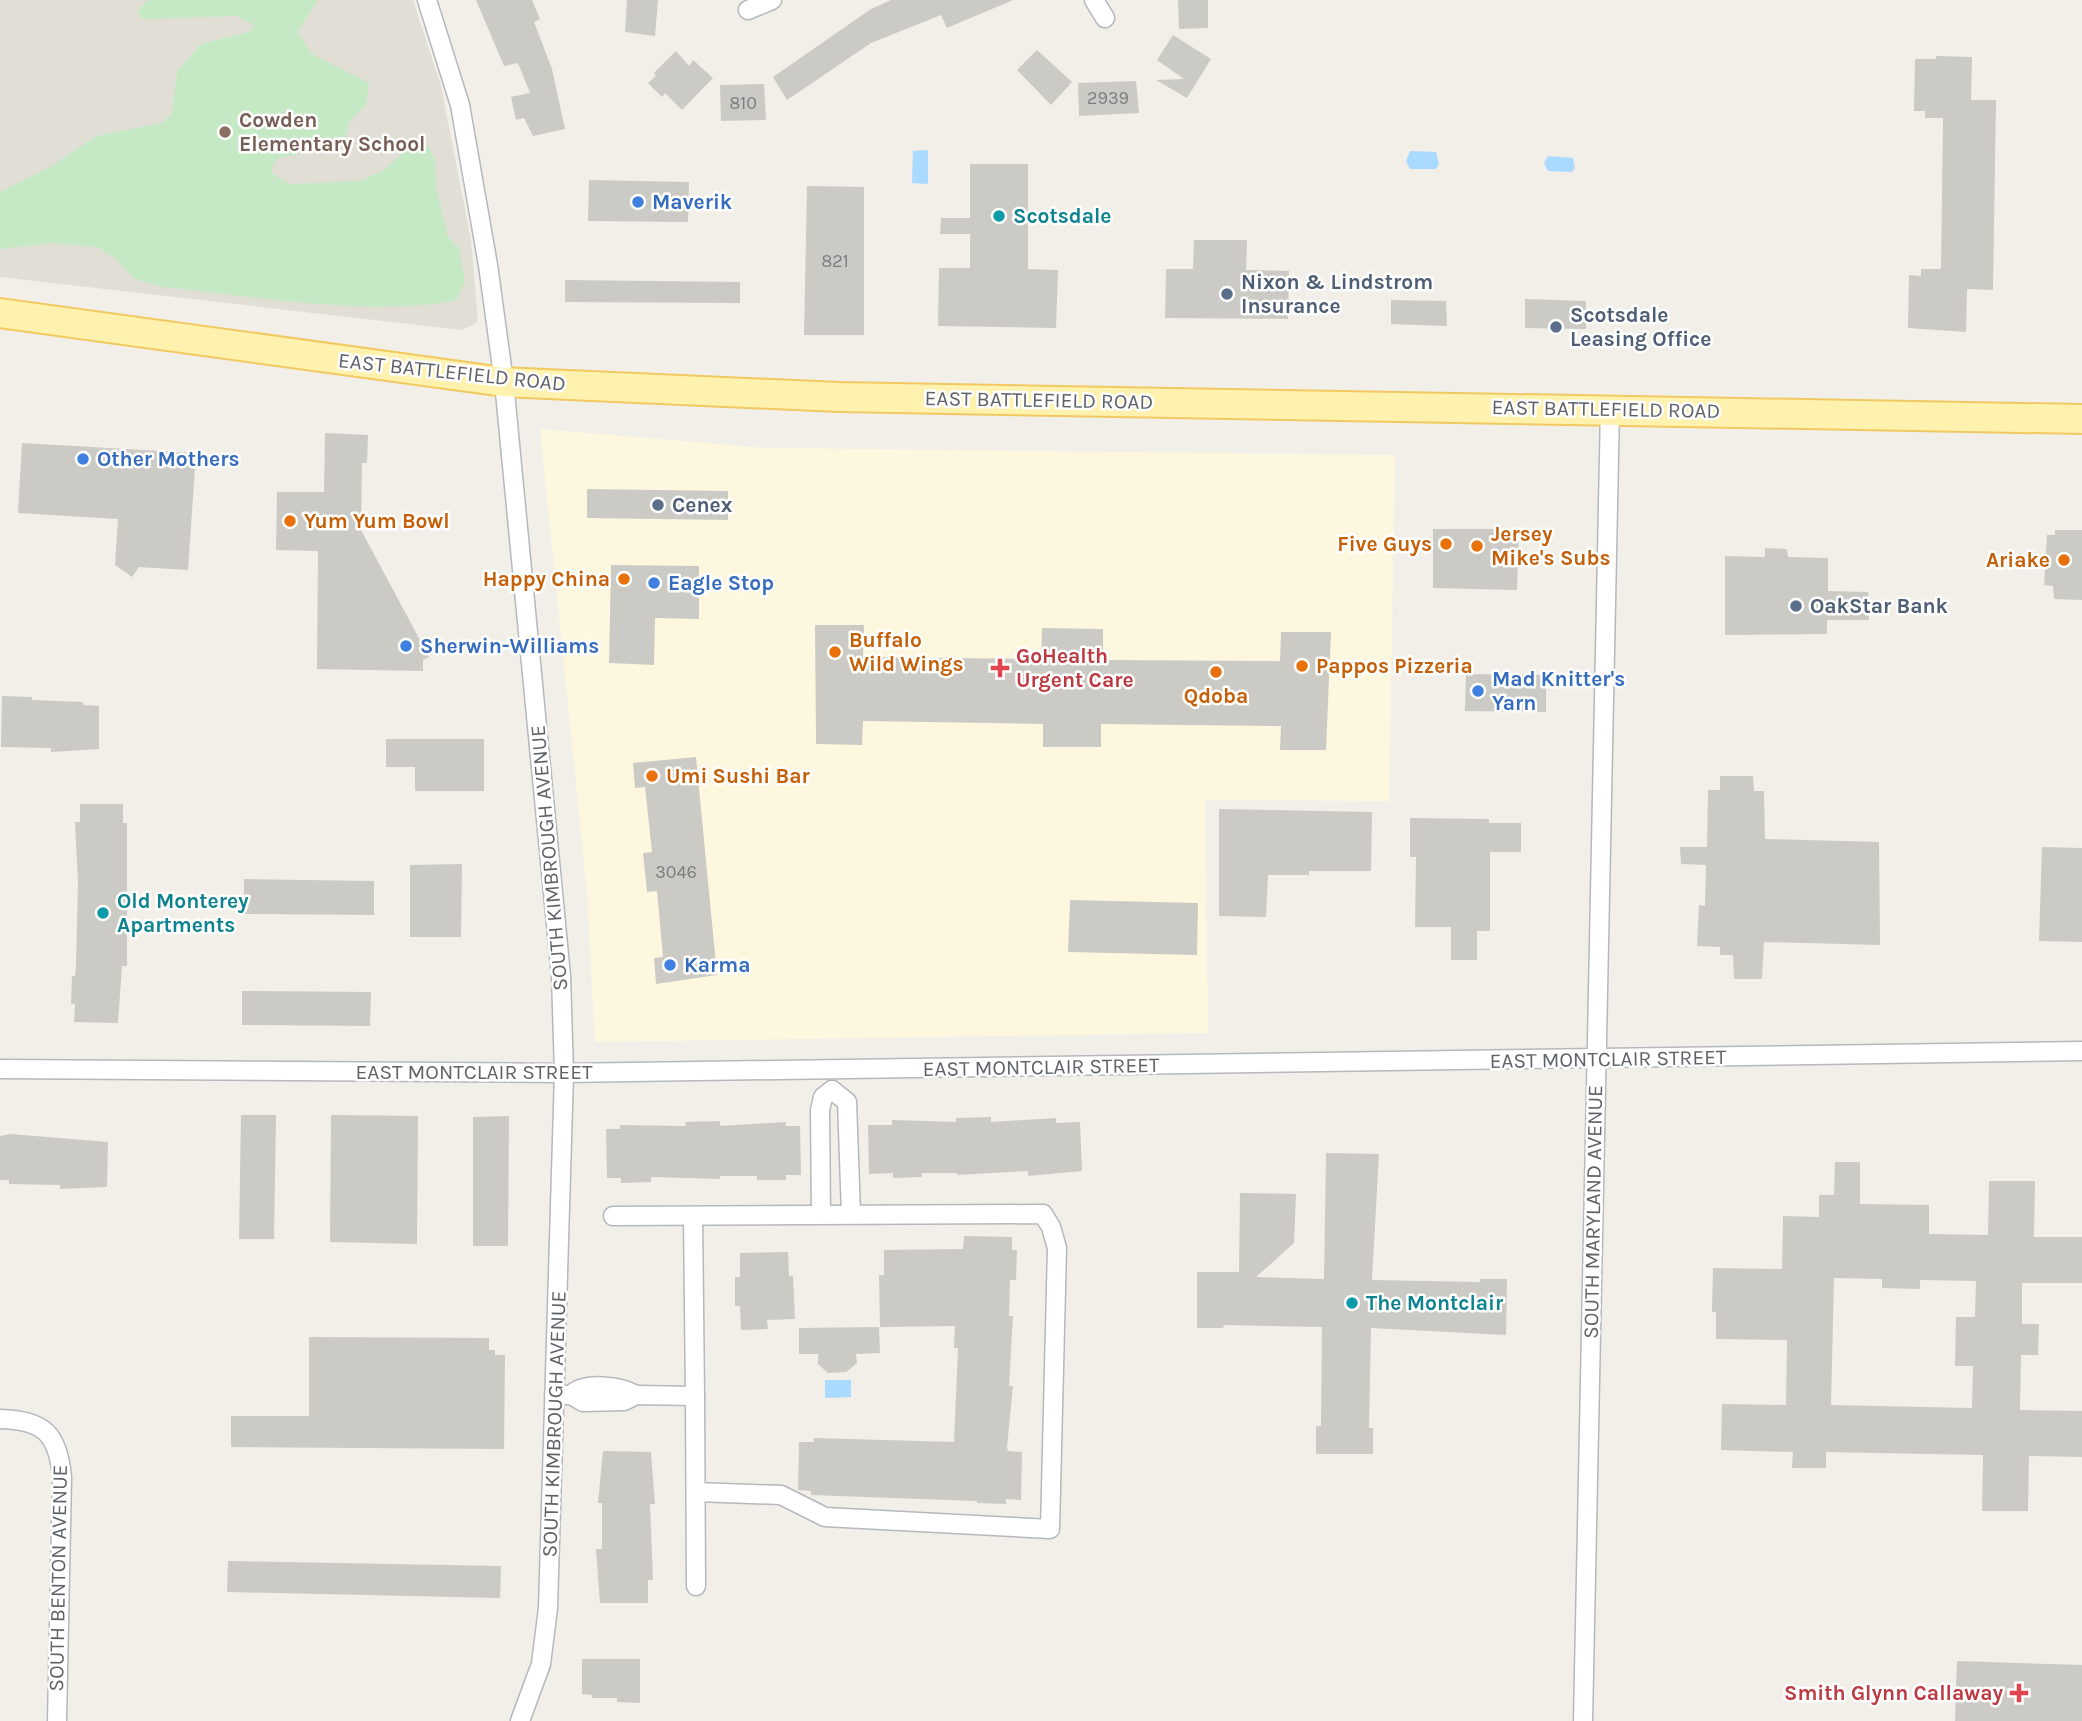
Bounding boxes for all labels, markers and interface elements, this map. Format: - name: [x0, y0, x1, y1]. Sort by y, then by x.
- house number: 2939: [1087, 87, 1129, 109]
- house number: 810: [729, 92, 757, 114]
- place label: Cowden Elementary School: [239, 108, 425, 156]
- marker: Cowden Elementary School: [217, 124, 233, 140]
- place label: Maverik: [652, 190, 733, 214]
- marker: Maverik: [630, 194, 646, 210]
- place label: Scotsdale: [1013, 204, 1111, 228]
- marker: Scotsdale: [991, 208, 1007, 224]
- house number: 821: [821, 250, 849, 272]
- place label: Nixon & Lindstrom Insurance: [1241, 270, 1433, 318]
- marker: Nixon & Lindstrom Insurance: [1219, 286, 1235, 302]
- place label: Scotsdale Leasing Office: [1570, 303, 1711, 351]
- marker: Scotsdale Leasing Office: [1548, 319, 1564, 335]
- street label: EAST BATTLEFIELD ROAD: [337, 348, 567, 396]
- street label: EAST BATTLEFIELD ROAD: [924, 386, 1154, 414]
- street label: EAST BATTLEFIELD ROAD: [1491, 395, 1721, 423]
- place label: Other Mothers: [97, 447, 239, 471]
- marker: Other Mothers: [75, 451, 91, 467]
- place label: Cenex: [672, 493, 733, 517]
- marker: Cenex: [650, 497, 666, 513]
- place label: Yum Yum Bowl: [304, 509, 450, 533]
- marker: Yum Yum Bowl: [282, 513, 298, 529]
- place label: Jersey Mike's Subs: [1491, 522, 1611, 570]
- place label: Five Guys: [1337, 532, 1432, 556]
- marker: Five Guys: [1438, 536, 1454, 552]
- marker: Jersey Mike's Subs: [1469, 538, 1485, 554]
- place label: Ariake: [1986, 548, 2050, 572]
- marker: Ariake: [2056, 552, 2072, 568]
- place label: Happy China: [483, 567, 610, 591]
- marker: Happy China: [616, 571, 632, 587]
- place label: Eagle Stop: [668, 571, 774, 595]
- marker: Eagle Stop: [646, 575, 662, 591]
- place label: OakStar Bank: [1810, 594, 1949, 618]
- marker: OakStar Bank: [1788, 598, 1804, 614]
- place label: Buffalo Wild Wings: [849, 628, 964, 676]
- place label: Sherwin-Williams: [420, 634, 599, 658]
- marker: Sherwin-Williams: [398, 638, 414, 654]
- marker: Buffalo Wild Wings: [827, 644, 843, 660]
- place label: GoHealth Urgent Care: [1016, 644, 1134, 692]
- place label: Pappos Pizzeria: [1316, 654, 1473, 678]
- marker: GoHealth Urgent Care: [990, 658, 1010, 678]
- marker: Pappos Pizzeria: [1294, 658, 1310, 674]
- marker: Qdoba: [1208, 664, 1224, 680]
- place label: Mad Knitter's Yarn: [1492, 667, 1625, 715]
- marker: Mad Knitter's Yarn: [1470, 683, 1486, 699]
- place label: Qdoba: [1184, 684, 1248, 708]
- street label: SOUTH KIMBROUGH AVENUE: [525, 724, 573, 992]
- place label: Umi Sushi Bar: [666, 764, 810, 788]
- marker: Umi Sushi Bar: [644, 768, 660, 784]
- house number: 3046: [655, 861, 697, 883]
- place label: Old Monterey Apartments: [117, 889, 249, 937]
- marker: Old Monterey Apartments: [95, 905, 111, 921]
- place label: Karma: [684, 953, 750, 977]
- marker: Karma: [662, 957, 678, 973]
- street label: EAST MONTCLAIR STREET: [1489, 1045, 1727, 1073]
- street label: EAST MONTCLAIR STREET: [922, 1053, 1160, 1081]
- street label: EAST MONTCLAIR STREET: [356, 1060, 593, 1084]
- street label: SOUTH MARYLAND AVENUE: [1579, 1085, 1607, 1339]
- street label: SOUTH KIMBROUGH AVENUE: [537, 1290, 571, 1558]
- place label: The Montclair: [1366, 1291, 1504, 1315]
- marker: The Montclair: [1344, 1295, 1360, 1311]
- street label: SOUTH BENTON AVENUE: [44, 1464, 72, 1692]
- place label: Smith Glynn Callaway: [1784, 1681, 2003, 1705]
- marker: Smith Glynn Callaway: [2009, 1683, 2029, 1703]

